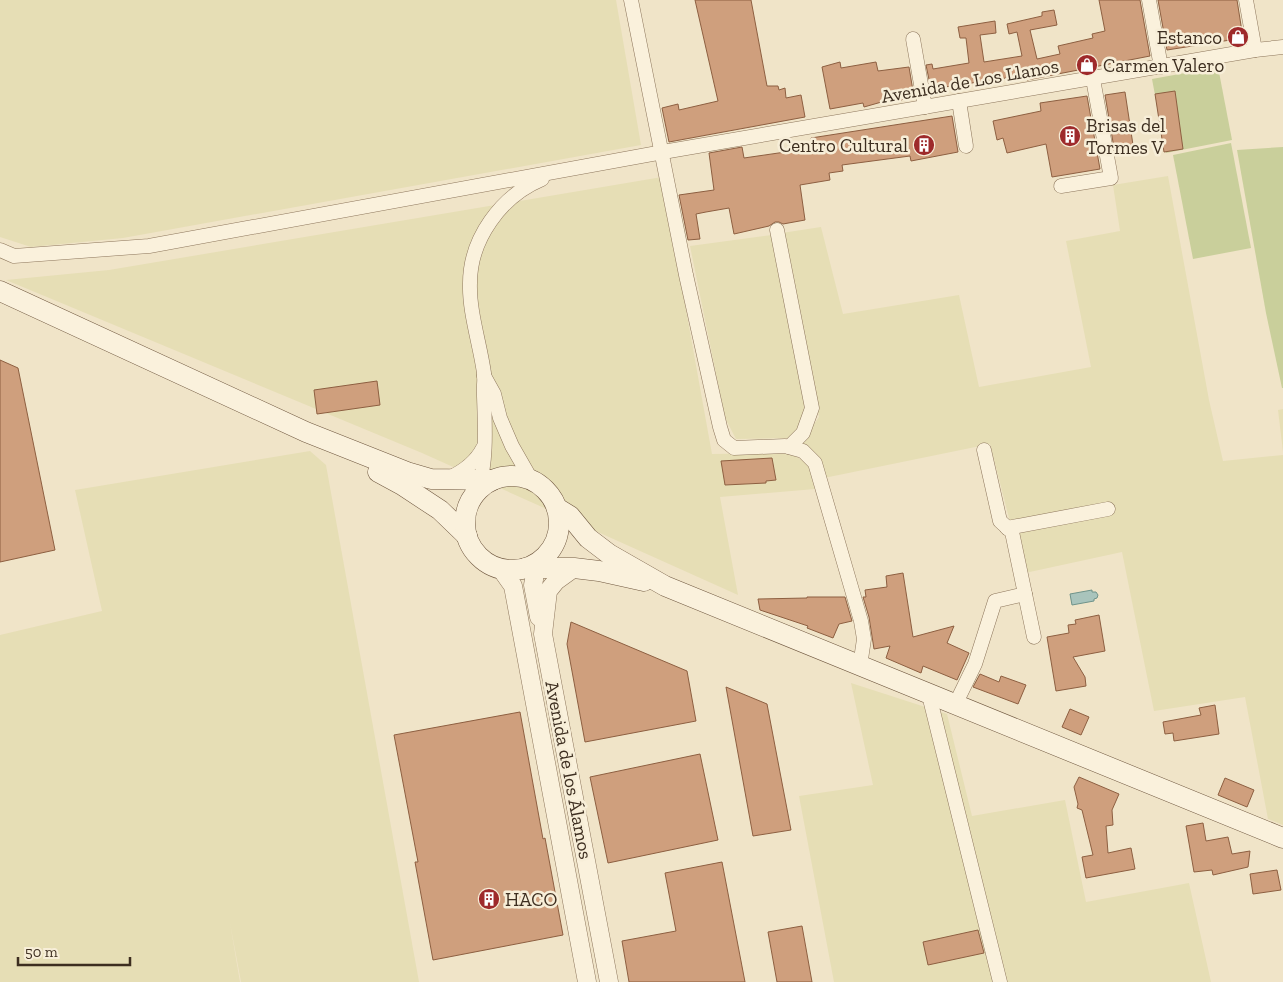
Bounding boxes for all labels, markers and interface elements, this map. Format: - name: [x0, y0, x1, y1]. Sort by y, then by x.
- shop icon: Estanco: [1226, 25, 1250, 49]
- place label: Estanco: [1157, 26, 1222, 49]
- shop icon: Carmen Valero: [1075, 53, 1099, 77]
- street label: Avenida de Los Llanos: [879, 54, 1061, 108]
- place label: Carmen Valero: [1103, 54, 1225, 77]
- place label: Brisas del Tormes V: [1086, 114, 1165, 159]
- building icon: Brisas del Tormes V: [1058, 124, 1082, 148]
- building icon: Centro Cultural: [912, 133, 936, 157]
- place label: Centro Cultural: [779, 134, 908, 157]
- street label: Avenida de los Álamos: [540, 679, 598, 861]
- building icon: HACO: [477, 887, 501, 911]
- place label: HACO: [505, 888, 557, 911]
- scale bar: [18, 934, 130, 966]
- text: 50 m: [25, 943, 58, 961]

